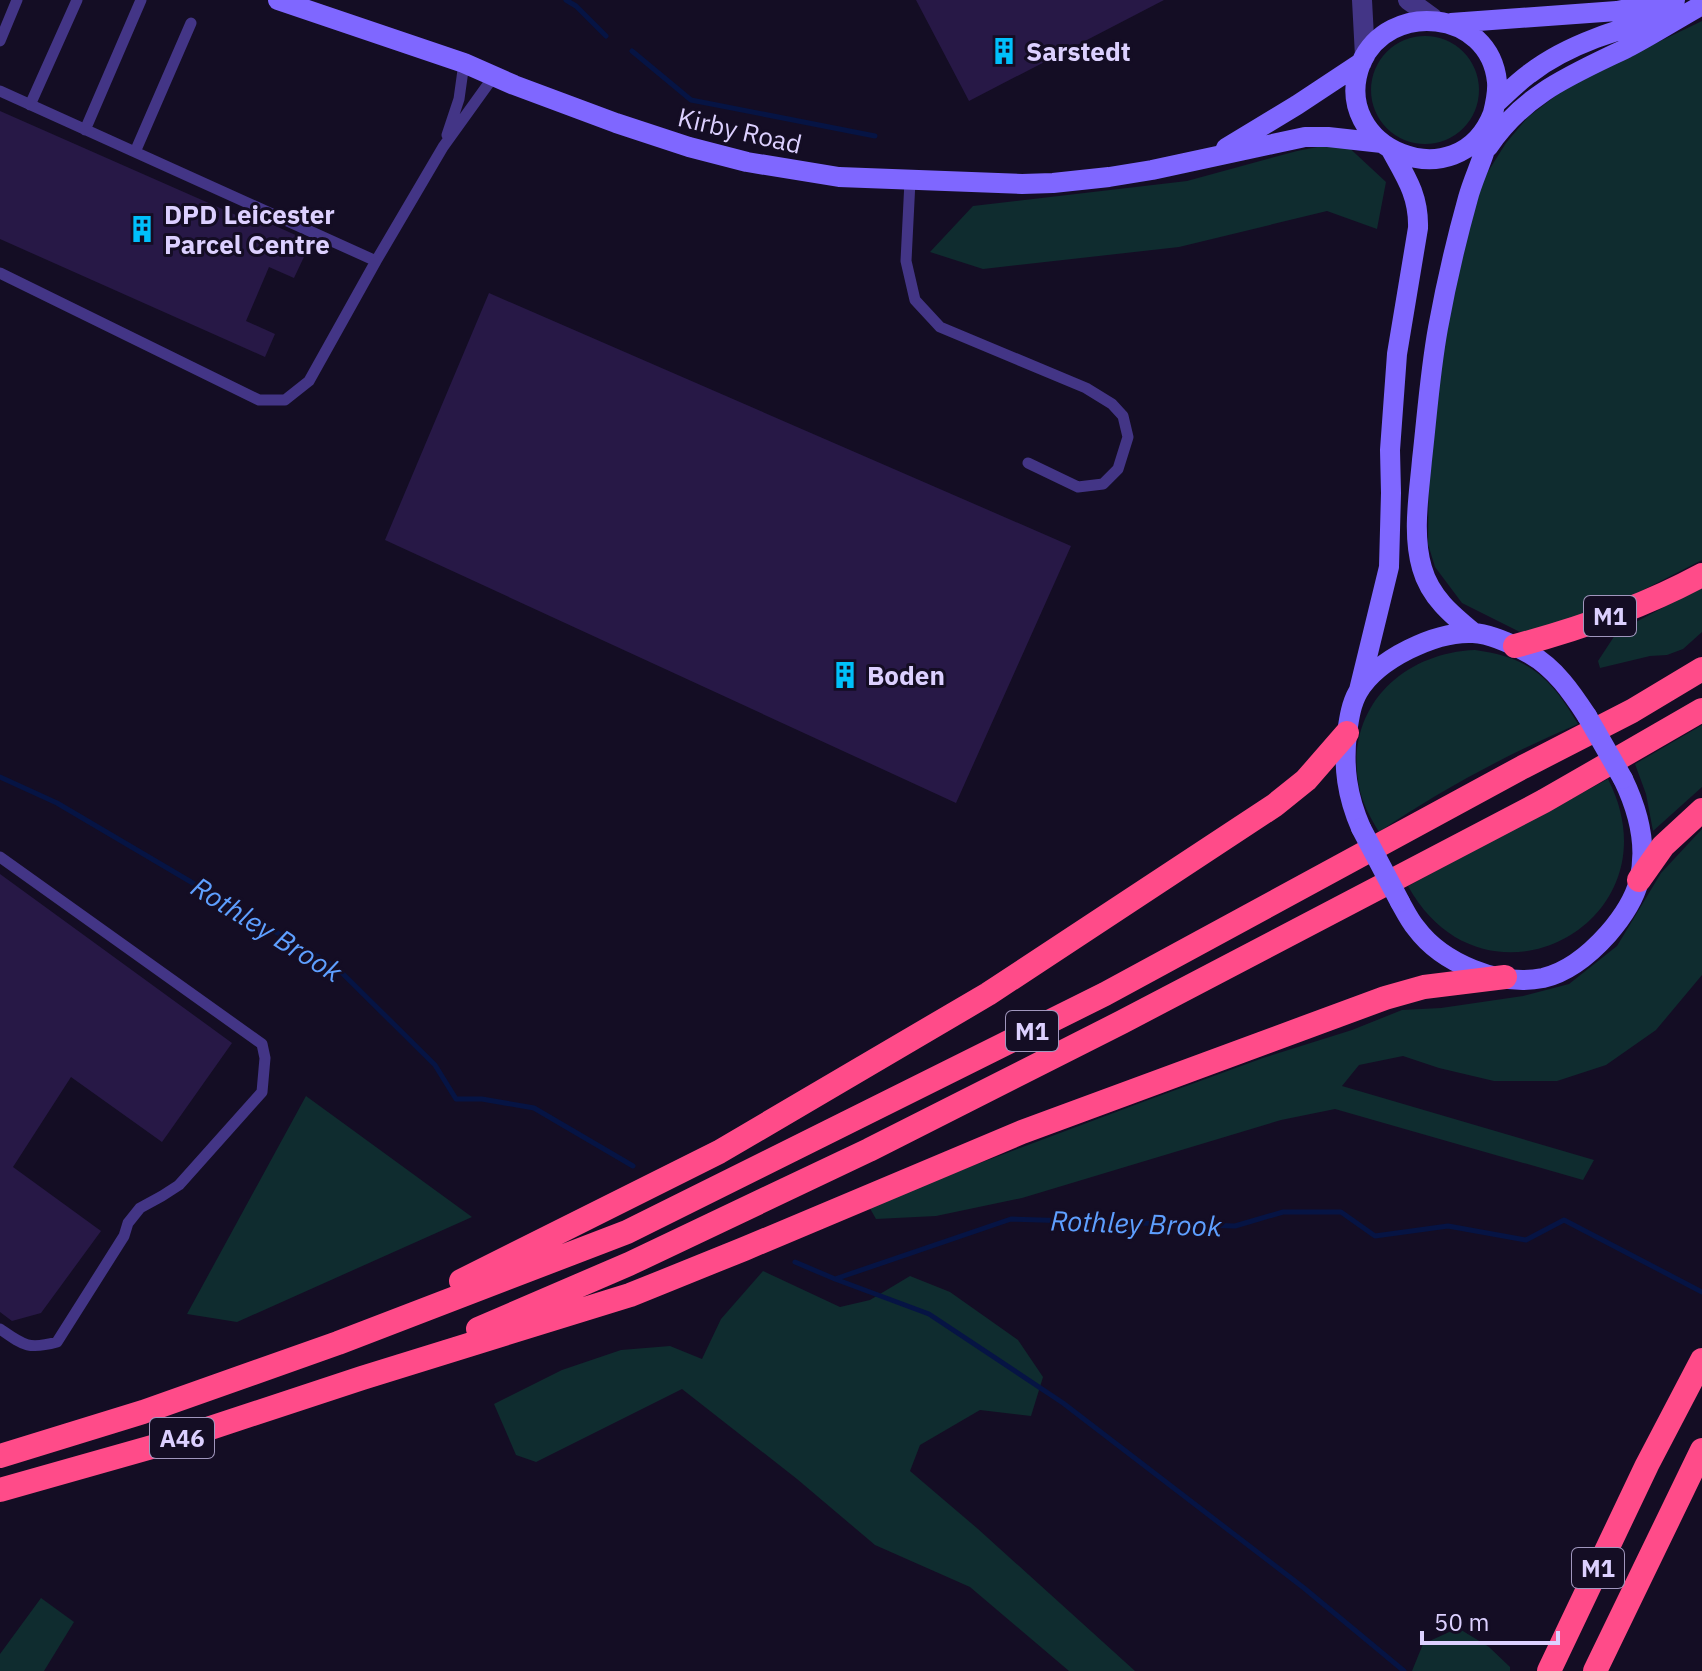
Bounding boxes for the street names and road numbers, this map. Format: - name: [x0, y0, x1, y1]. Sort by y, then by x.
- street label: Kirby Road: [675, 99, 805, 161]
- road number: M1: [1584, 596, 1636, 636]
- road number: M1: [1006, 1011, 1058, 1051]
- road number: A46: [150, 1418, 214, 1458]
- road number: M1: [1572, 1548, 1624, 1588]

